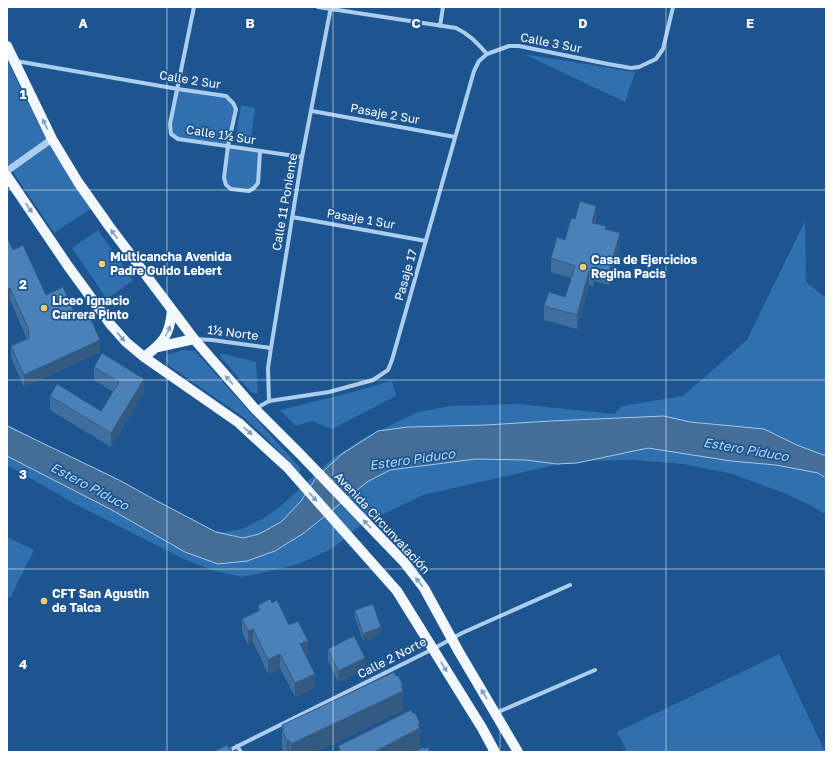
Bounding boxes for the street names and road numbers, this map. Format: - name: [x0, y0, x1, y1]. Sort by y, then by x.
- street label: Calle 3 Sur: [519, 29, 583, 56]
- street label: Calle 2 Sur: [158, 67, 222, 92]
- street label: Pasaje 2 Sur: [349, 100, 421, 127]
- street label: Calle 1½ Sur: [185, 122, 257, 147]
- street label: Calle 11 Poniente: [269, 152, 300, 252]
- street label: Pasaje 1 Sur: [326, 205, 397, 232]
- street label: Pasaje 17: [391, 247, 420, 302]
- street label: 1½ Norte: [207, 322, 259, 343]
- street label: Avenida Circunvalación: [331, 469, 433, 577]
- street label: Calle 2 Norte: [355, 634, 429, 681]

